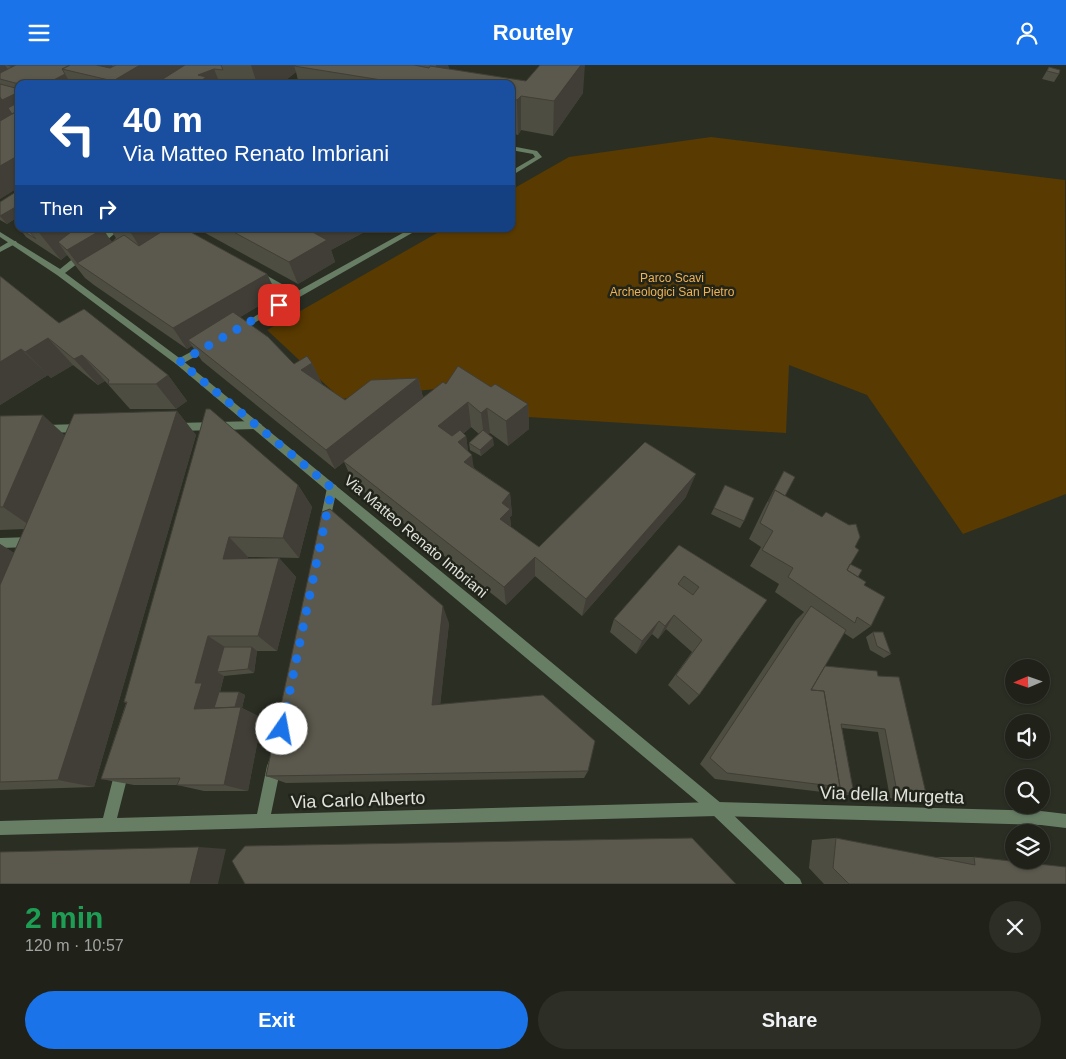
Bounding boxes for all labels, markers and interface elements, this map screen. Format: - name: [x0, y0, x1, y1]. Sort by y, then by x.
- icon: menu: [25, 19, 53, 47]
- icon: person: [1013, 19, 1041, 47]
- text: Routely: [493, 20, 573, 45]
- icon: left: [40, 100, 105, 165]
- text: 40 m: [123, 100, 203, 139]
- text: Via Matteo Renato Imbriani: [123, 141, 389, 166]
- icon: right: [93, 195, 121, 223]
- text: Then: [40, 198, 83, 219]
- park label: Parco Scavi Archeologici San Pietro: [610, 271, 735, 299]
- pin: [258, 284, 300, 326]
- icon: arrive: [265, 291, 293, 319]
- street label: Via Matteo Renato Imbriani: [341, 471, 491, 601]
- north arrow: [1005, 659, 1050, 704]
- map controls: [1005, 659, 1050, 869]
- position arrow: [255, 702, 307, 754]
- button: sound: [1005, 714, 1050, 759]
- button: search: [1005, 769, 1050, 814]
- street label: Via della Murgetta: [819, 782, 966, 808]
- street label: Via Carlo Alberto: [290, 788, 426, 812]
- button: layers: [1005, 824, 1050, 869]
- text: 2 min: [25, 901, 103, 934]
- button: close: [989, 901, 1041, 953]
- text: 120 m · 10:57: [25, 937, 124, 954]
- button: Exit: [25, 991, 528, 1049]
- button: Share: [538, 991, 1041, 1049]

